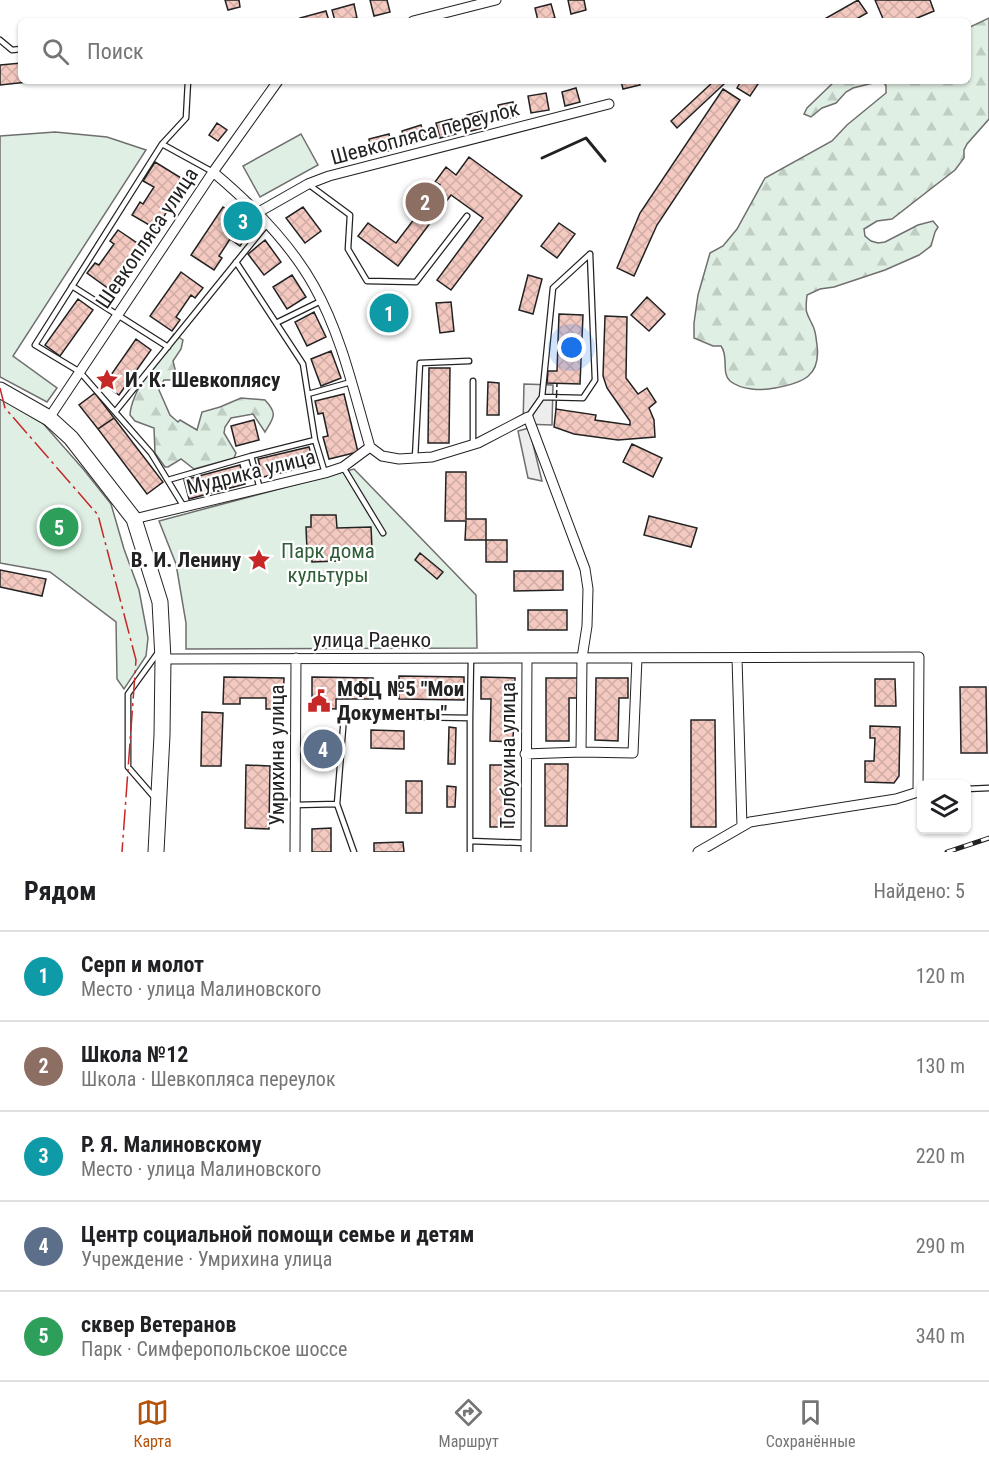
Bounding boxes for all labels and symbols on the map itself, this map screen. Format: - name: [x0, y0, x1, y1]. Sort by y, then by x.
- street label: Шевкопляса переулок: [328, 96, 522, 170]
- street label: Шевкопляса улица: [91, 163, 203, 313]
- pin: 2: [406, 180, 444, 224]
- pin: 3: [224, 198, 262, 244]
- pin: 1: [370, 290, 408, 336]
- your location: [557, 333, 586, 362]
- place icon: И. К. Шевкоплясу: [94, 367, 120, 393]
- place label: И. К. Шевкоплясу: [125, 368, 281, 392]
- street label: Мудрика улица: [184, 444, 318, 500]
- pin: 5: [40, 504, 78, 550]
- park label: Парк дома культуры: [281, 539, 375, 587]
- place icon: В. И. Ленину: [246, 547, 272, 573]
- place label: В. И. Ленину: [131, 548, 242, 572]
- street label: улица Раенко: [313, 628, 431, 652]
- place label: МФЦ №5 "Мои Документы": [337, 677, 464, 725]
- street label: Толбухина улица: [496, 682, 520, 828]
- street label: Умрихина улица: [265, 684, 289, 826]
- public building icon: МФЦ №5 "Мои Документы": [306, 688, 332, 714]
- pin: 4: [304, 726, 342, 771]

